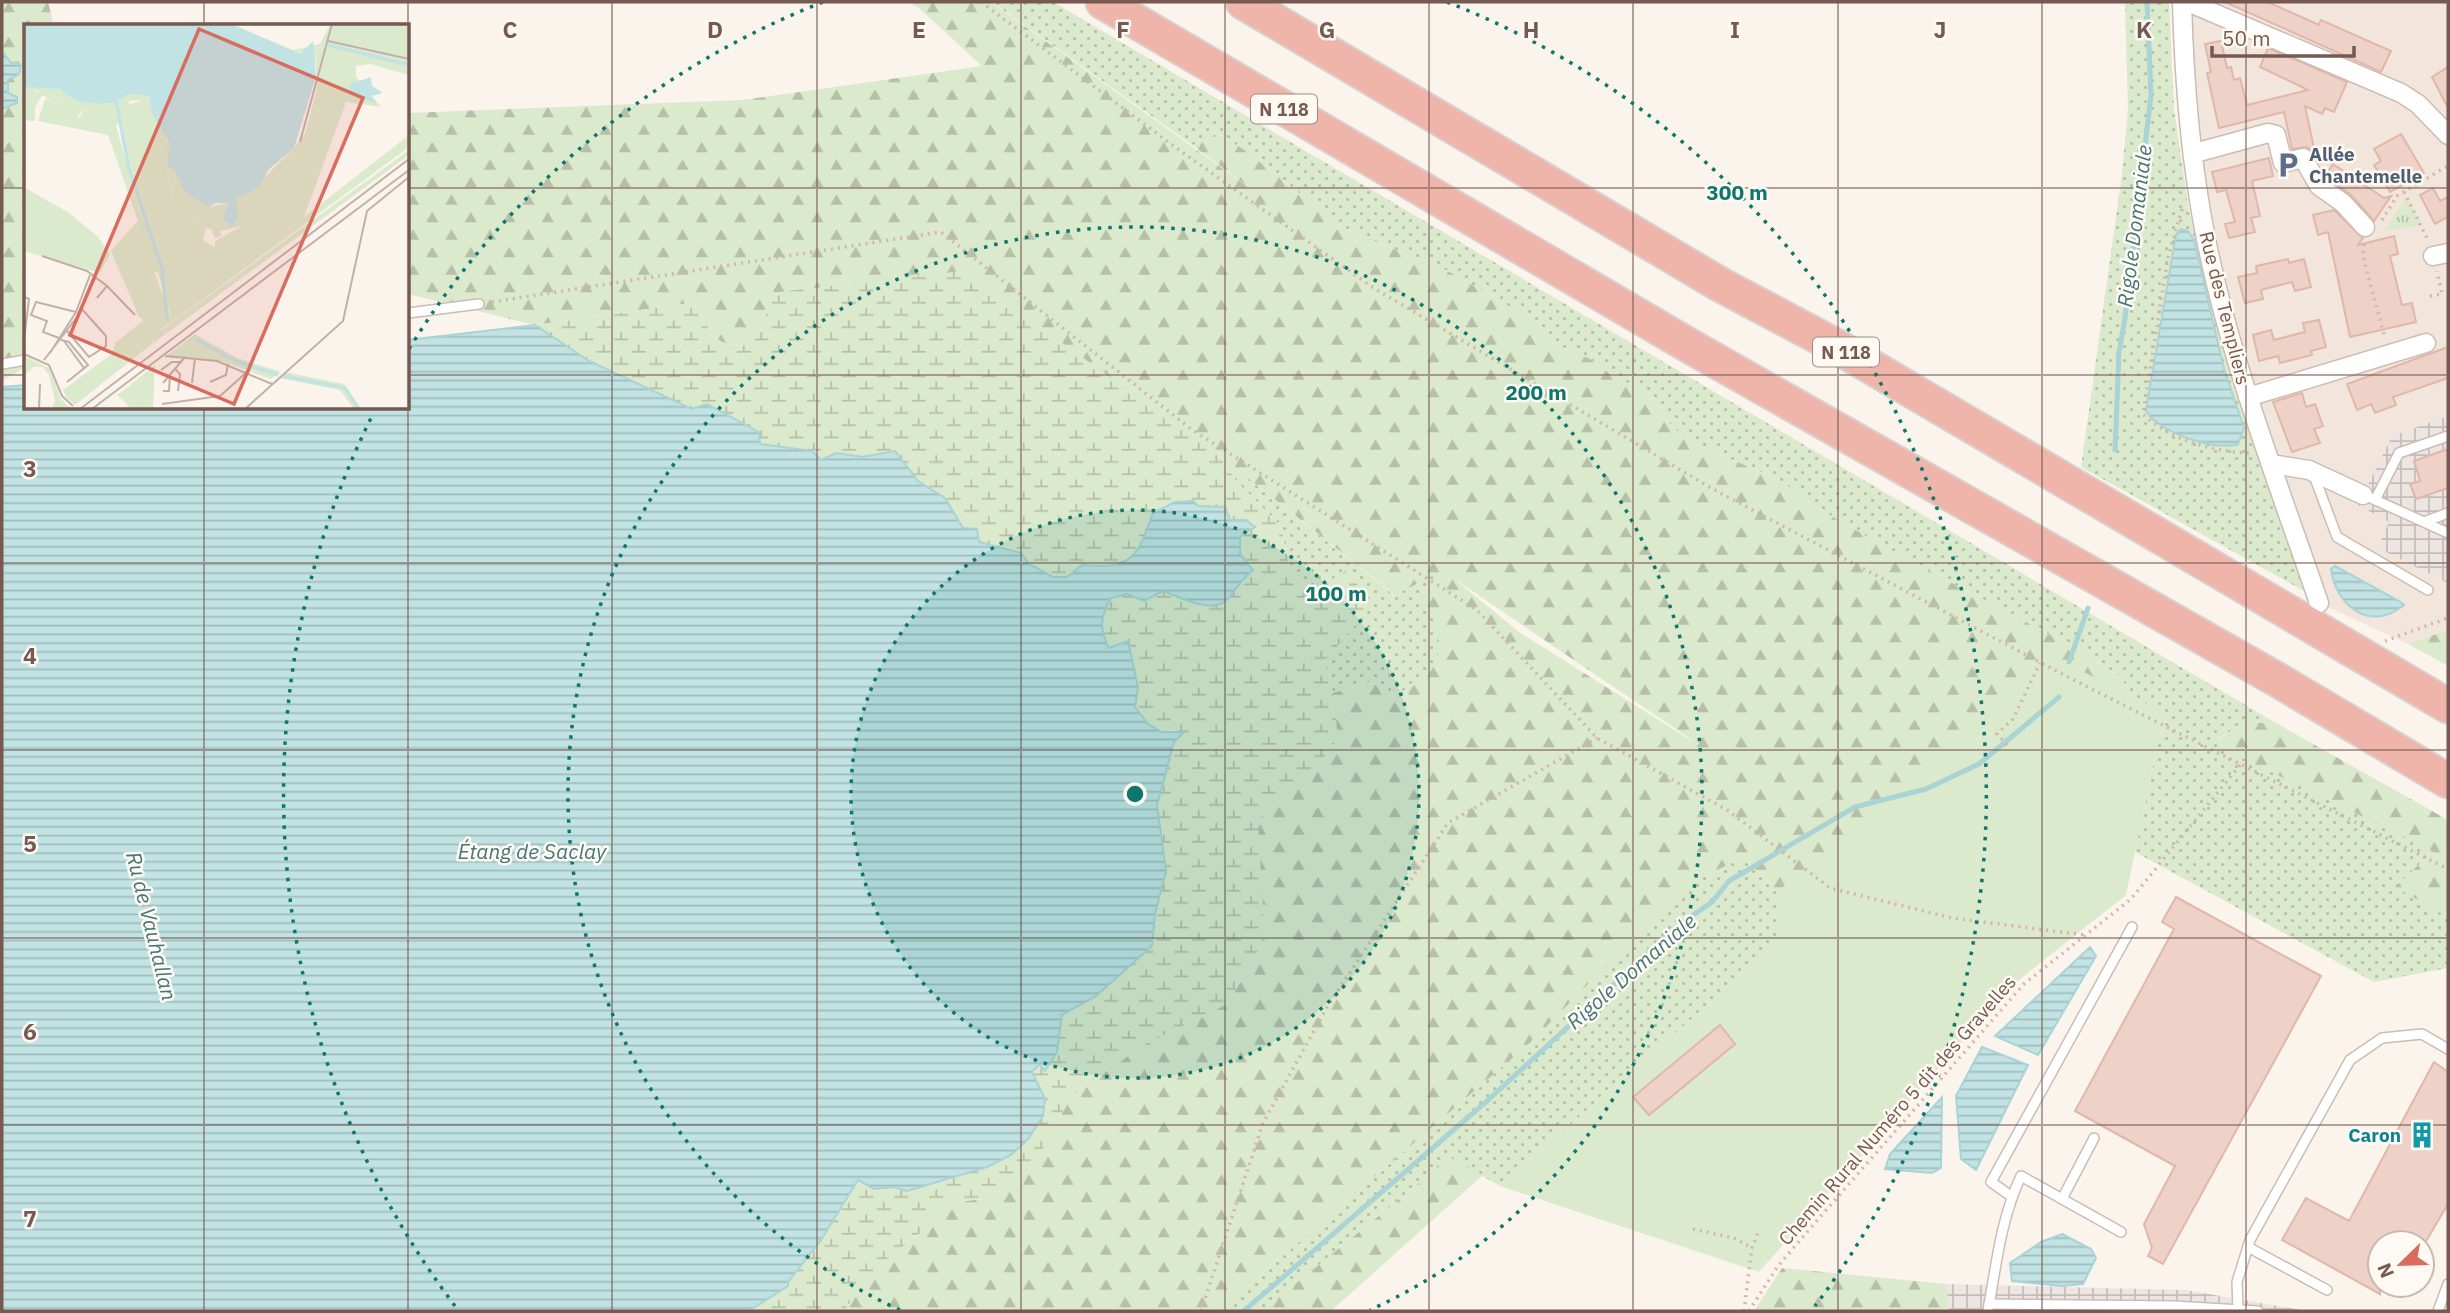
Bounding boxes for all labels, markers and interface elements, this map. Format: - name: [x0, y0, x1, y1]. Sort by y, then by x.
- text: C: [503, 14, 518, 44]
- text: D: [707, 14, 723, 44]
- text: E: [912, 14, 926, 44]
- text: F: [1116, 14, 1130, 44]
- text: G: [1319, 14, 1335, 44]
- text: H: [1523, 14, 1539, 44]
- text: I: [1730, 14, 1740, 44]
- text: J: [1934, 14, 1946, 44]
- text: K: [2136, 14, 2152, 44]
- scale bar: [2212, 14, 2354, 58]
- inset map: [24, 24, 410, 410]
- text: 50 m: [2222, 24, 2271, 52]
- road number: N 118: [1251, 94, 1317, 124]
- place label: Allée Chantemelle: [2309, 142, 2422, 188]
- water label: Rigole Domaniale: [2110, 143, 2158, 309]
- parking icon: Allée Chantemelle: [2273, 150, 2303, 180]
- text: 300 m: [1706, 178, 1768, 206]
- street label: Rue des Templiers: [2194, 229, 2256, 387]
- road number: N 118: [1813, 338, 1879, 366]
- text: 200 m: [1505, 378, 1567, 406]
- text: 3: [23, 453, 37, 483]
- text: 100 m: [1305, 579, 1367, 607]
- text: 4: [23, 640, 37, 670]
- centre of rings: [1123, 782, 1147, 806]
- text: 5: [23, 828, 37, 858]
- water label: Étang de Saclay: [458, 837, 607, 865]
- water label: Ru de Vauhallan: [120, 849, 184, 1003]
- water label: Rigole Domaniale: [1560, 907, 1702, 1035]
- street label: Chemin Rural Numéro 5 dit des Gravelles: [1773, 970, 2021, 1250]
- text: 6: [23, 1016, 37, 1046]
- building icon: Caron: [2407, 1120, 2437, 1150]
- place label: Caron: [2348, 1123, 2401, 1147]
- text: 7: [23, 1203, 37, 1233]
- north arrow: [2366, 1229, 2436, 1299]
- text: N: [2372, 1260, 2399, 1282]

